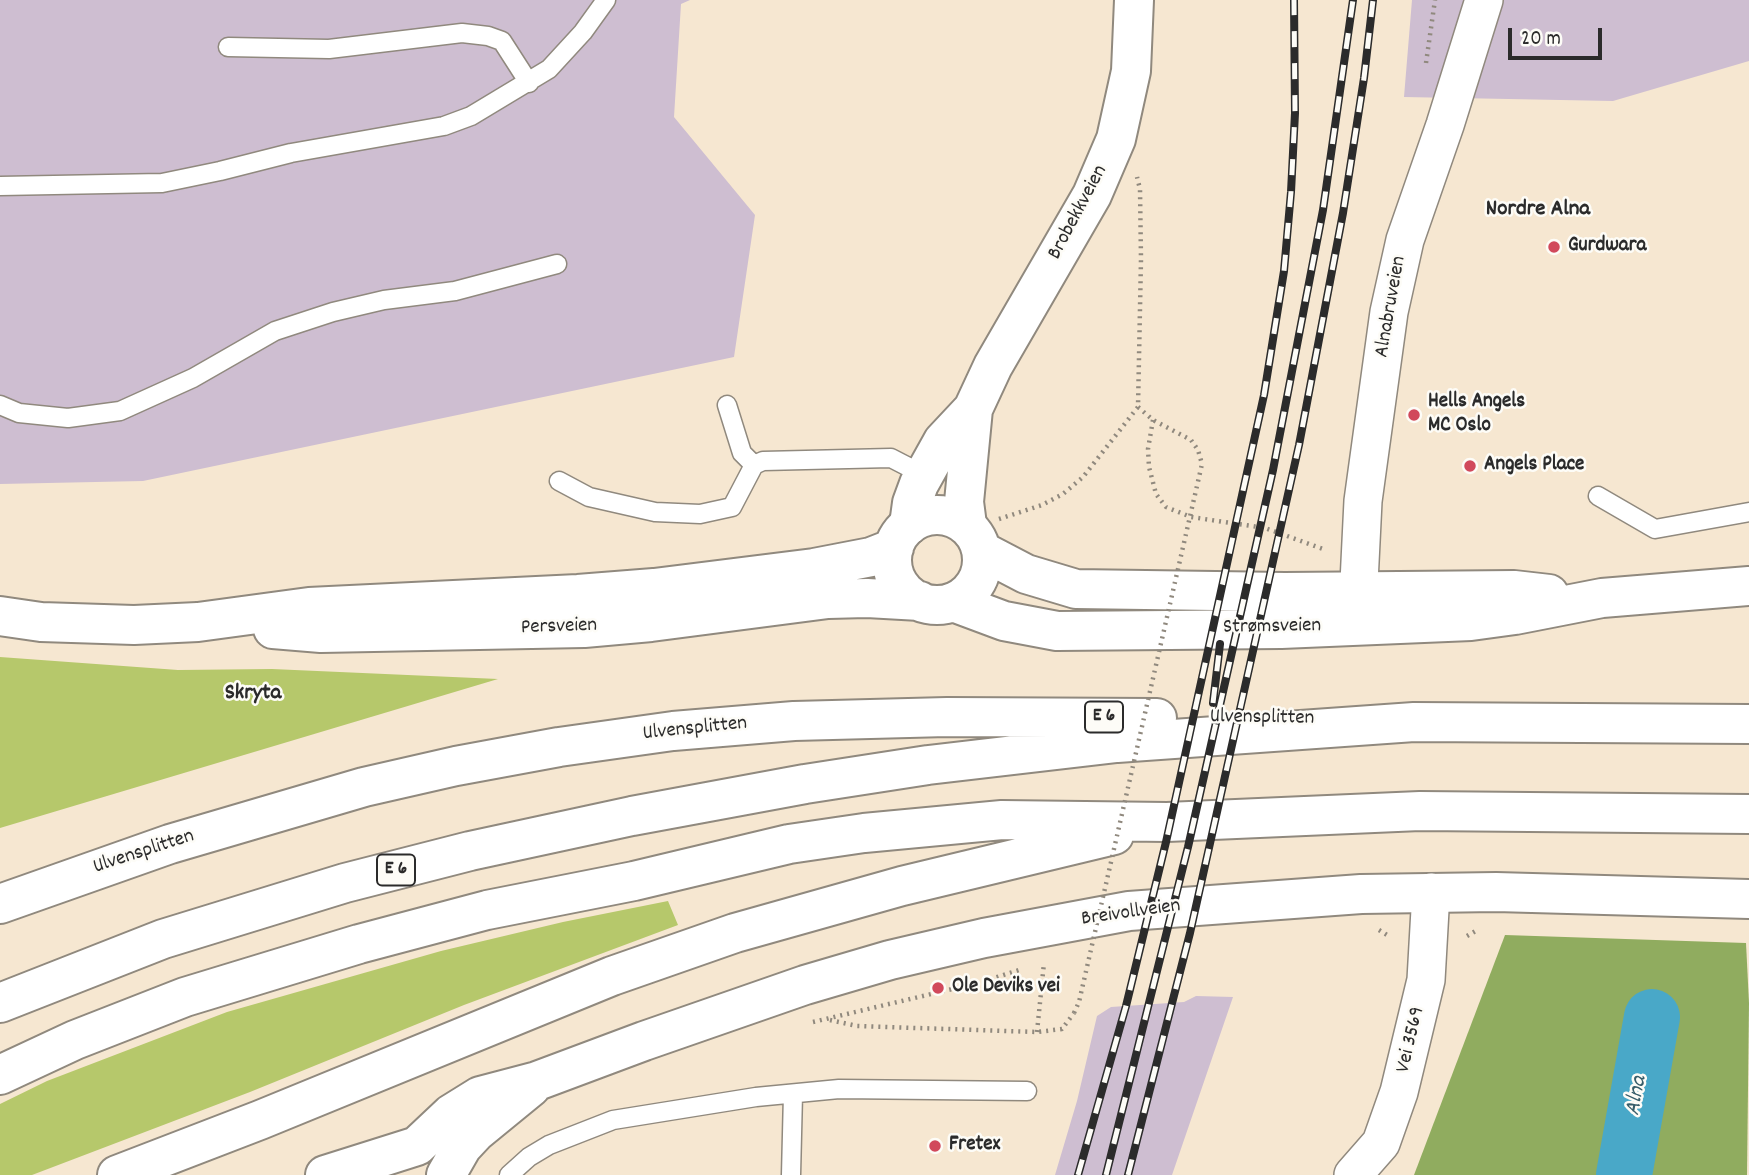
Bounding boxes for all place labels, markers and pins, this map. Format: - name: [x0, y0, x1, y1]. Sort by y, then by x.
- place label: Gurdwara: [1568, 234, 1646, 260]
- marker: Gurdwara: [1546, 239, 1562, 255]
- place label: Hells Angels MC Oslo: [1428, 390, 1525, 440]
- marker: Hells Angels MC Oslo: [1406, 407, 1422, 423]
- place label: Angels Place: [1484, 453, 1584, 479]
- marker: Angels Place: [1462, 458, 1478, 474]
- place label: Ole Deviks vei: [952, 975, 1060, 1001]
- marker: Ole Deviks vei: [930, 980, 946, 996]
- place label: Fretex: [949, 1133, 1000, 1159]
- marker: Fretex: [927, 1138, 943, 1154]

